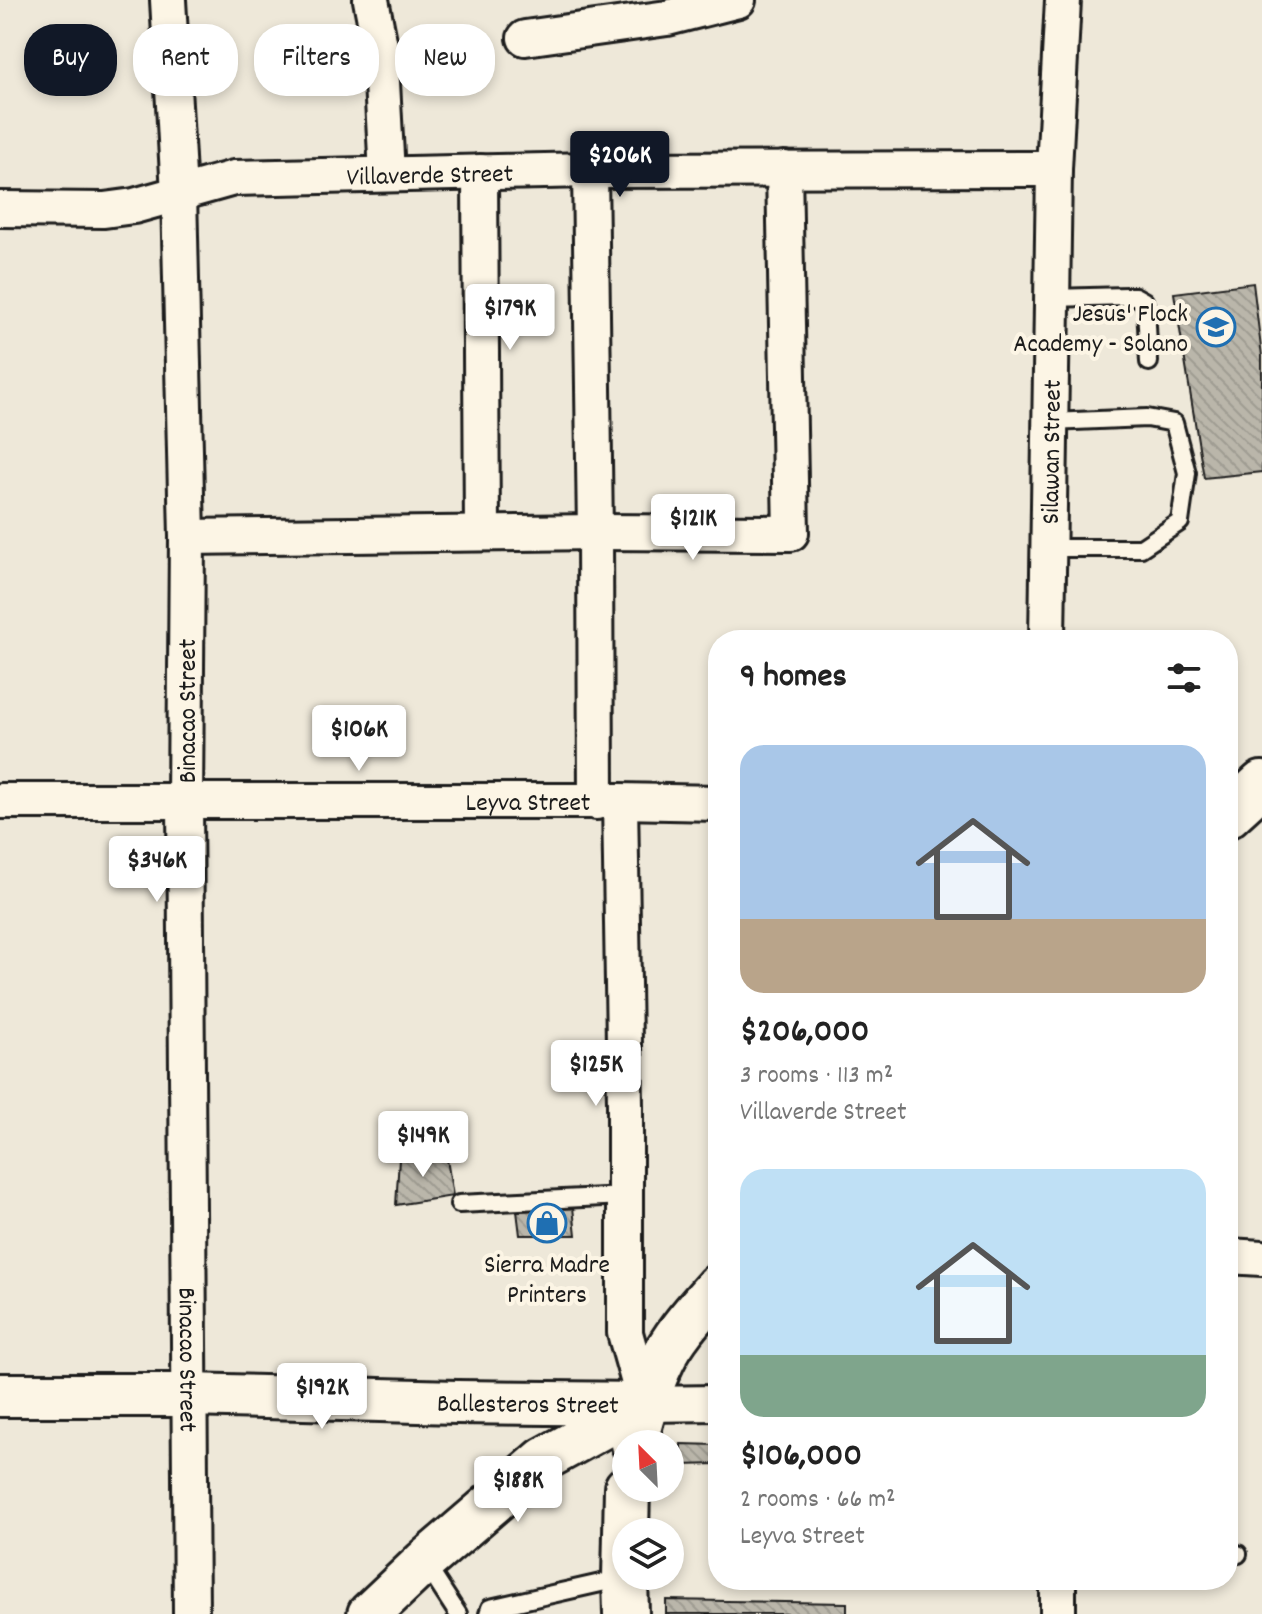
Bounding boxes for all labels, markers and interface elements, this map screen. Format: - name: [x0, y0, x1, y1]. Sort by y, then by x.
- chip: Buy: [24, 24, 117, 96]
- chip: Rent: [133, 24, 238, 96]
- chip: Filters: [254, 24, 379, 96]
- chip: New: [395, 24, 495, 96]
- pin: $206K: [564, 131, 676, 199]
- text: $206K: [588, 138, 652, 175]
- street label: Villaverde Street: [346, 157, 514, 197]
- pin: $179K: [454, 284, 566, 352]
- text: $179K: [484, 291, 536, 328]
- place label: Jesus' Flock Academy - Solano: [1013, 297, 1188, 364]
- school or university icon: Jesus' Flock Academy - Solano: [1195, 306, 1237, 348]
- street label: Silawan Street: [1034, 379, 1073, 525]
- pin: $121K: [637, 494, 749, 562]
- text: $121K: [669, 501, 717, 538]
- street label: Binacao Street: [171, 638, 208, 783]
- text: 9 homes: [740, 654, 847, 703]
- icon: filters: [1162, 656, 1206, 700]
- pin: $106K: [303, 705, 415, 773]
- text: $106K: [330, 712, 388, 749]
- street label: Leyva Street: [466, 786, 591, 823]
- icon: home: [901, 797, 1045, 941]
- pin: $346K: [101, 836, 213, 904]
- text: $346K: [127, 843, 187, 880]
- text: $206,000: [740, 1009, 869, 1058]
- pin: $125K: [540, 1040, 652, 1108]
- text: $125K: [569, 1047, 623, 1084]
- text: 3 rooms · 113 m²: [740, 1058, 893, 1095]
- text: Villaverde Street: [740, 1095, 907, 1132]
- pin: $149K: [367, 1111, 479, 1179]
- text: $149K: [396, 1118, 450, 1155]
- shop icon: Sierra Madre Printers: [526, 1202, 568, 1244]
- icon: home: [901, 1221, 1045, 1365]
- place label: Sierra Madre Printers: [484, 1248, 610, 1315]
- street label: Binacao Street: [167, 1287, 205, 1433]
- pin: $192K: [266, 1363, 378, 1431]
- text: $192K: [295, 1370, 349, 1407]
- street label: Ballesteros Street: [436, 1386, 619, 1426]
- north arrow: [612, 1430, 684, 1502]
- map controls: [612, 1430, 684, 1590]
- text: $106,000: [740, 1433, 862, 1482]
- pin: $188K: [462, 1456, 574, 1524]
- text: $188K: [492, 1463, 544, 1500]
- text: 2 rooms · 66 m²: [740, 1482, 896, 1519]
- button: layers: [612, 1518, 684, 1590]
- text: Leyva Street: [740, 1519, 865, 1556]

